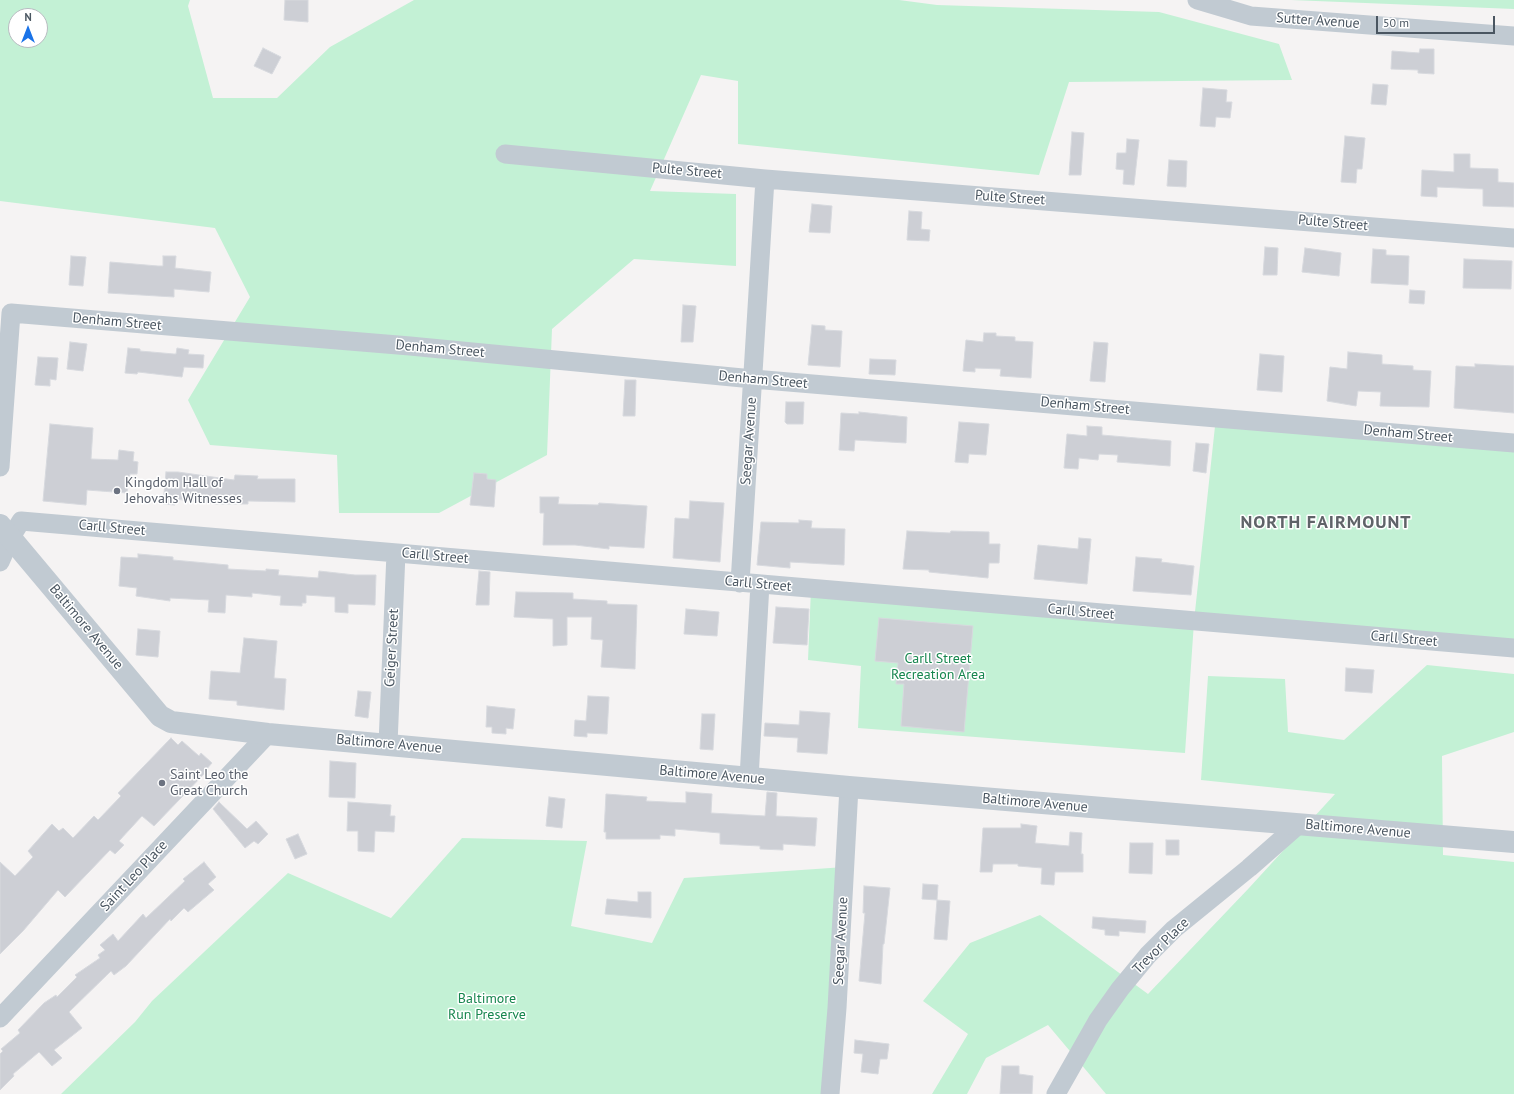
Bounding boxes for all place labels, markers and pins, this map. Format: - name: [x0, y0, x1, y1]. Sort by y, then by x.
- place label: Kingdom Hall of Jehovahs Witnesses: [125, 475, 242, 508]
- marker: Kingdom Hall of Jehovahs Witnesses: [112, 486, 122, 496]
- place label: Saint Leo the Great Church: [170, 767, 248, 800]
- marker: Saint Leo the Great Church: [157, 778, 167, 788]

